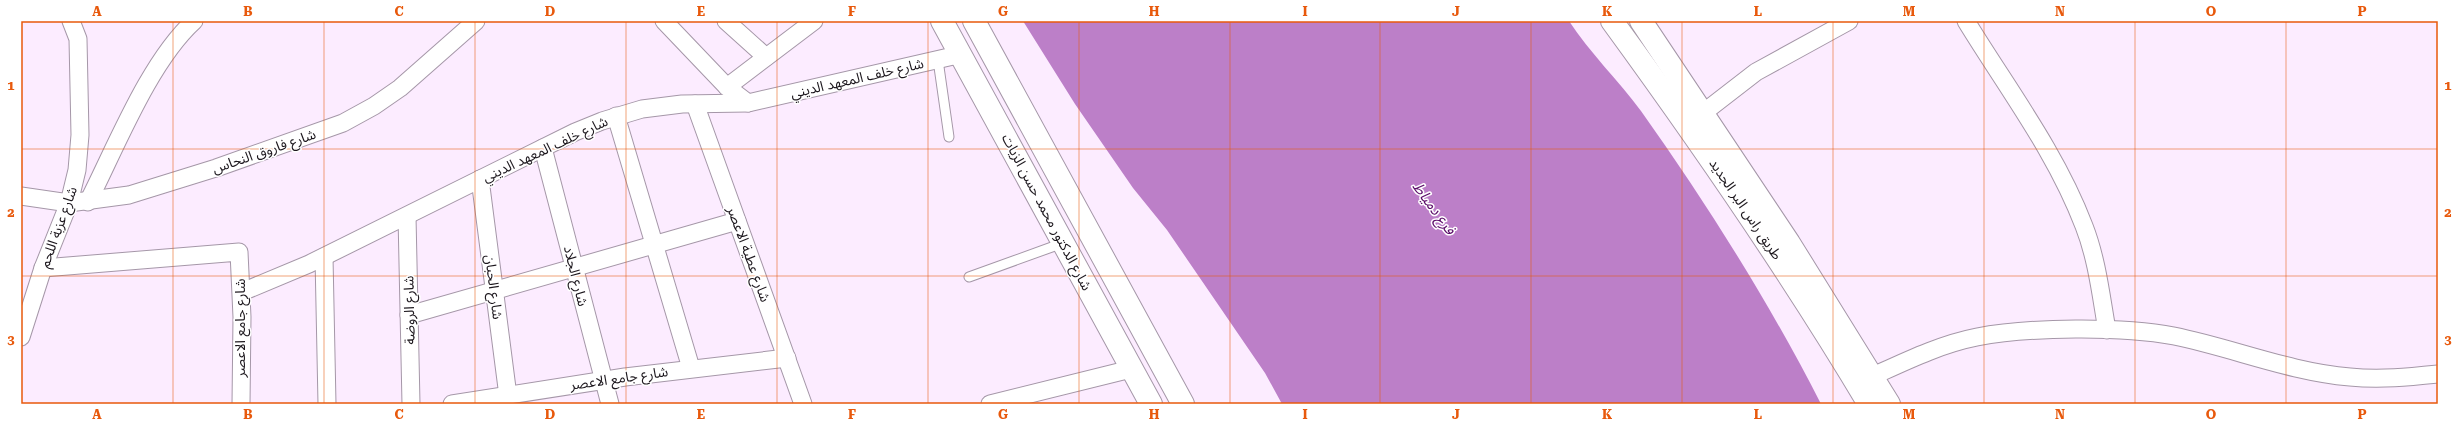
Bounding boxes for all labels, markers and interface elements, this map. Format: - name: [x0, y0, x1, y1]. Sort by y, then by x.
- text: A: [92, 4, 102, 19]
- text: B: [243, 4, 253, 19]
- text: C: [394, 4, 404, 19]
- text: D: [545, 4, 555, 19]
- text: E: [697, 4, 705, 19]
- text: F: [848, 4, 856, 19]
- text: G: [998, 4, 1008, 19]
- text: H: [1149, 4, 1160, 19]
- text: I: [1302, 4, 1308, 19]
- text: J: [1452, 4, 1460, 19]
- text: K: [1602, 4, 1613, 19]
- text: L: [1754, 4, 1762, 19]
- text: M: [1903, 4, 1916, 19]
- text: N: [2055, 4, 2065, 19]
- text: O: [2206, 4, 2217, 19]
- text: P: [2358, 4, 2367, 19]
- street label: شارع خلف المعهد الديني: [789, 55, 926, 104]
- text: 1: [7, 78, 15, 93]
- text: 1: [2444, 78, 2452, 93]
- street label: شارع خلف المعهد الديني: [480, 113, 612, 188]
- street label: شارع فاروق النحاس: [210, 126, 319, 179]
- street label: شارع الدكتور محمد حسن الزيات: [996, 131, 1095, 294]
- street label: طريق راس البر الجديد: [1705, 156, 1786, 264]
- water label: فرع دمياط: [1407, 178, 1460, 240]
- street label: شارع عزبة اللحم: [36, 184, 83, 271]
- street label: شارع عطية الاعصر: [721, 203, 774, 305]
- text: 2: [7, 205, 15, 220]
- text: 2: [2444, 205, 2452, 220]
- street label: شارع الجلاد: [558, 244, 591, 309]
- street label: شارع الحبان: [479, 254, 506, 321]
- street label: شارع الروضة: [400, 275, 421, 345]
- street label: شارع جامع الاعصر: [232, 279, 251, 378]
- text: 3: [7, 332, 15, 347]
- text: 3: [2444, 332, 2452, 347]
- street label: شارع جامع الاعصر: [568, 363, 669, 396]
- text: A: [92, 407, 102, 422]
- text: B: [243, 407, 253, 422]
- text: C: [394, 407, 404, 422]
- text: D: [545, 407, 555, 422]
- text: E: [697, 407, 705, 422]
- text: F: [848, 407, 856, 422]
- text: G: [998, 407, 1008, 422]
- text: H: [1149, 407, 1160, 422]
- text: I: [1302, 407, 1308, 422]
- text: J: [1452, 407, 1460, 422]
- text: K: [1602, 407, 1613, 422]
- text: L: [1754, 407, 1762, 422]
- text: M: [1903, 407, 1916, 422]
- text: N: [2055, 407, 2065, 422]
- text: O: [2206, 407, 2217, 422]
- text: P: [2358, 407, 2367, 422]

